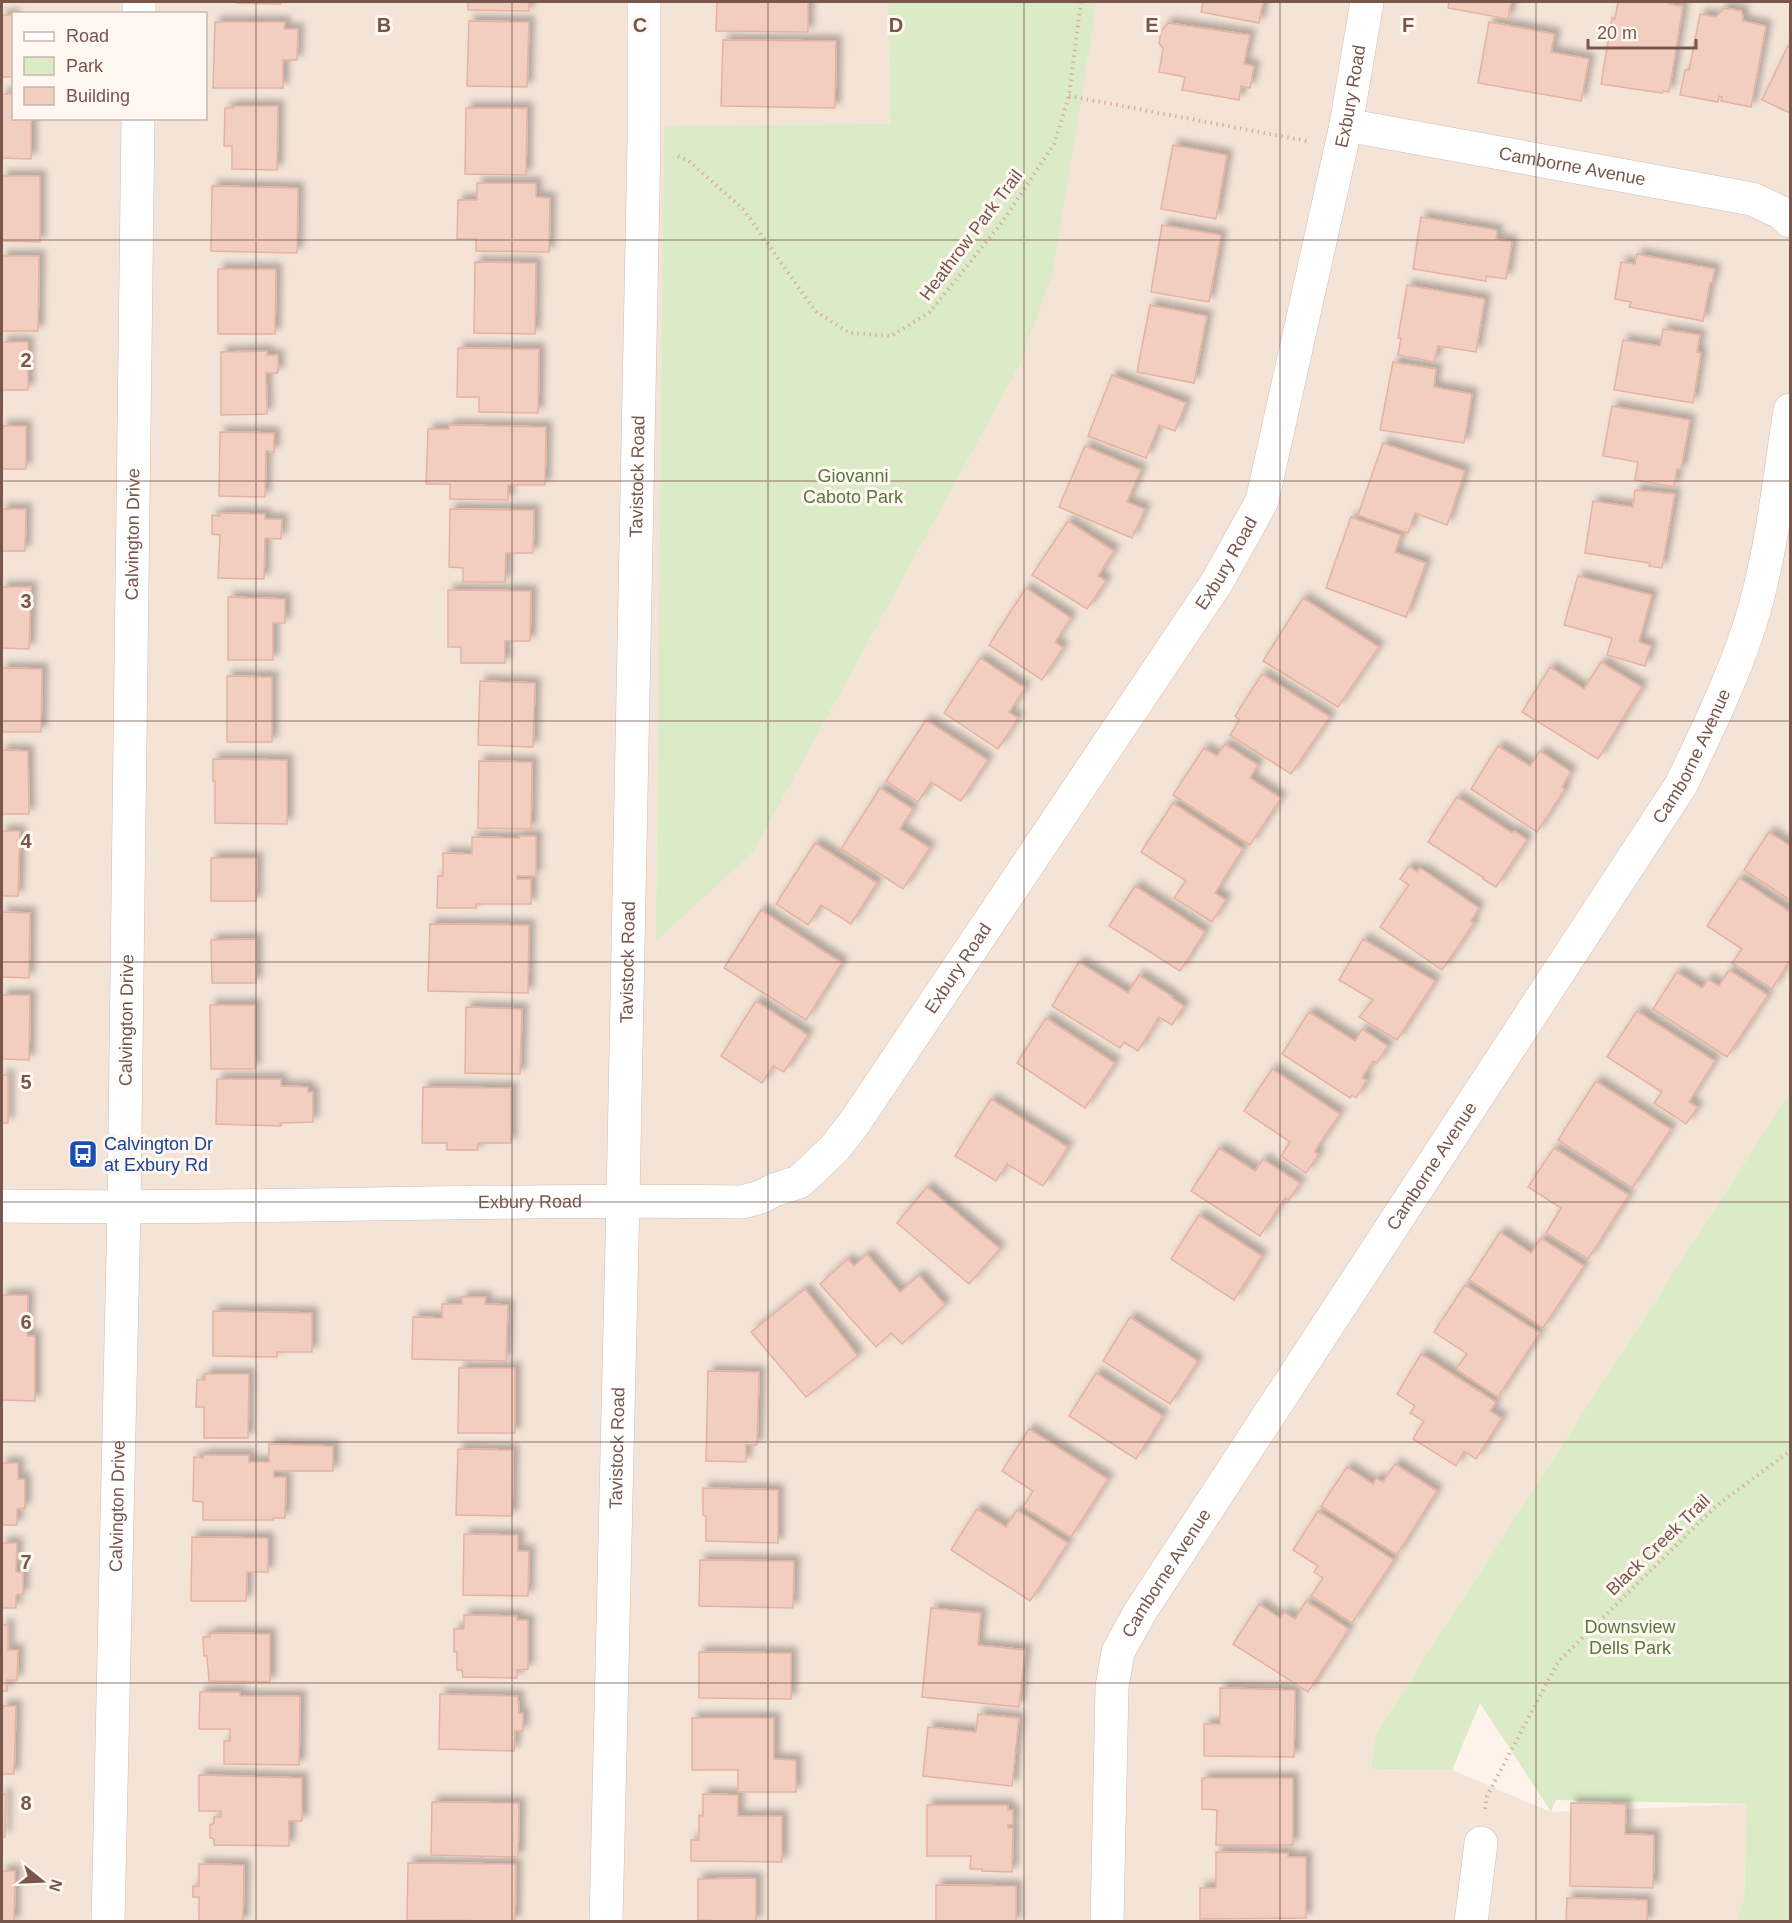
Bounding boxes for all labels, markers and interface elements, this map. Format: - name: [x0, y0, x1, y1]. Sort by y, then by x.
- legend: [12, 12, 207, 120]
- scale bar: [1588, 12, 1696, 50]
- text: B: [377, 14, 391, 36]
- text: C: [633, 14, 647, 36]
- text: D: [889, 14, 903, 36]
- text: E: [1145, 14, 1159, 36]
- text: F: [1402, 14, 1414, 36]
- text: 20 m: [1597, 23, 1637, 43]
- text: Road: [66, 26, 109, 46]
- street label: Exbury Road: [1331, 43, 1369, 150]
- text: Park: [66, 56, 104, 76]
- text: Building: [66, 86, 130, 106]
- street label: Camborne Avenue: [1497, 143, 1647, 189]
- street label: Heathrow Park Trail: [915, 166, 1027, 304]
- text: 2: [20, 349, 32, 371]
- street label: Tavistock Road: [626, 415, 649, 538]
- park label: Giovanni Caboto Park: [803, 466, 904, 507]
- street label: Calvington Drive: [122, 468, 144, 600]
- street label: Exbury Road: [1191, 513, 1261, 613]
- text: 3: [20, 590, 32, 612]
- street label: Camborne Avenue: [1649, 686, 1734, 827]
- text: 4: [20, 830, 32, 852]
- street label: Tavistock Road: [617, 901, 639, 1023]
- street label: Exbury Road: [921, 920, 995, 1017]
- street label: Calvington Drive: [116, 954, 137, 1086]
- text: 5: [20, 1071, 32, 1093]
- street label: Camborne Avenue: [1383, 1098, 1481, 1234]
- place label: Calvington Dr at Exbury Rd: [104, 1134, 213, 1175]
- bus stop icon: Calvington Dr at Exbury Rd: [67, 1138, 99, 1170]
- street label: Exbury Road: [478, 1191, 582, 1212]
- text: 6: [20, 1311, 32, 1333]
- street label: Tavistock Road: [606, 1387, 629, 1509]
- street label: Calvington Drive: [106, 1440, 129, 1572]
- street label: Black Creek Trail: [1602, 1491, 1714, 1599]
- street label: Camborne Avenue: [1118, 1505, 1215, 1641]
- text: 7: [20, 1551, 32, 1573]
- park label: Downsview Dells Park: [1584, 1617, 1677, 1658]
- text: 8: [20, 1792, 32, 1814]
- north arrow: [12, 1851, 72, 1911]
- text: N: [46, 1877, 66, 1894]

